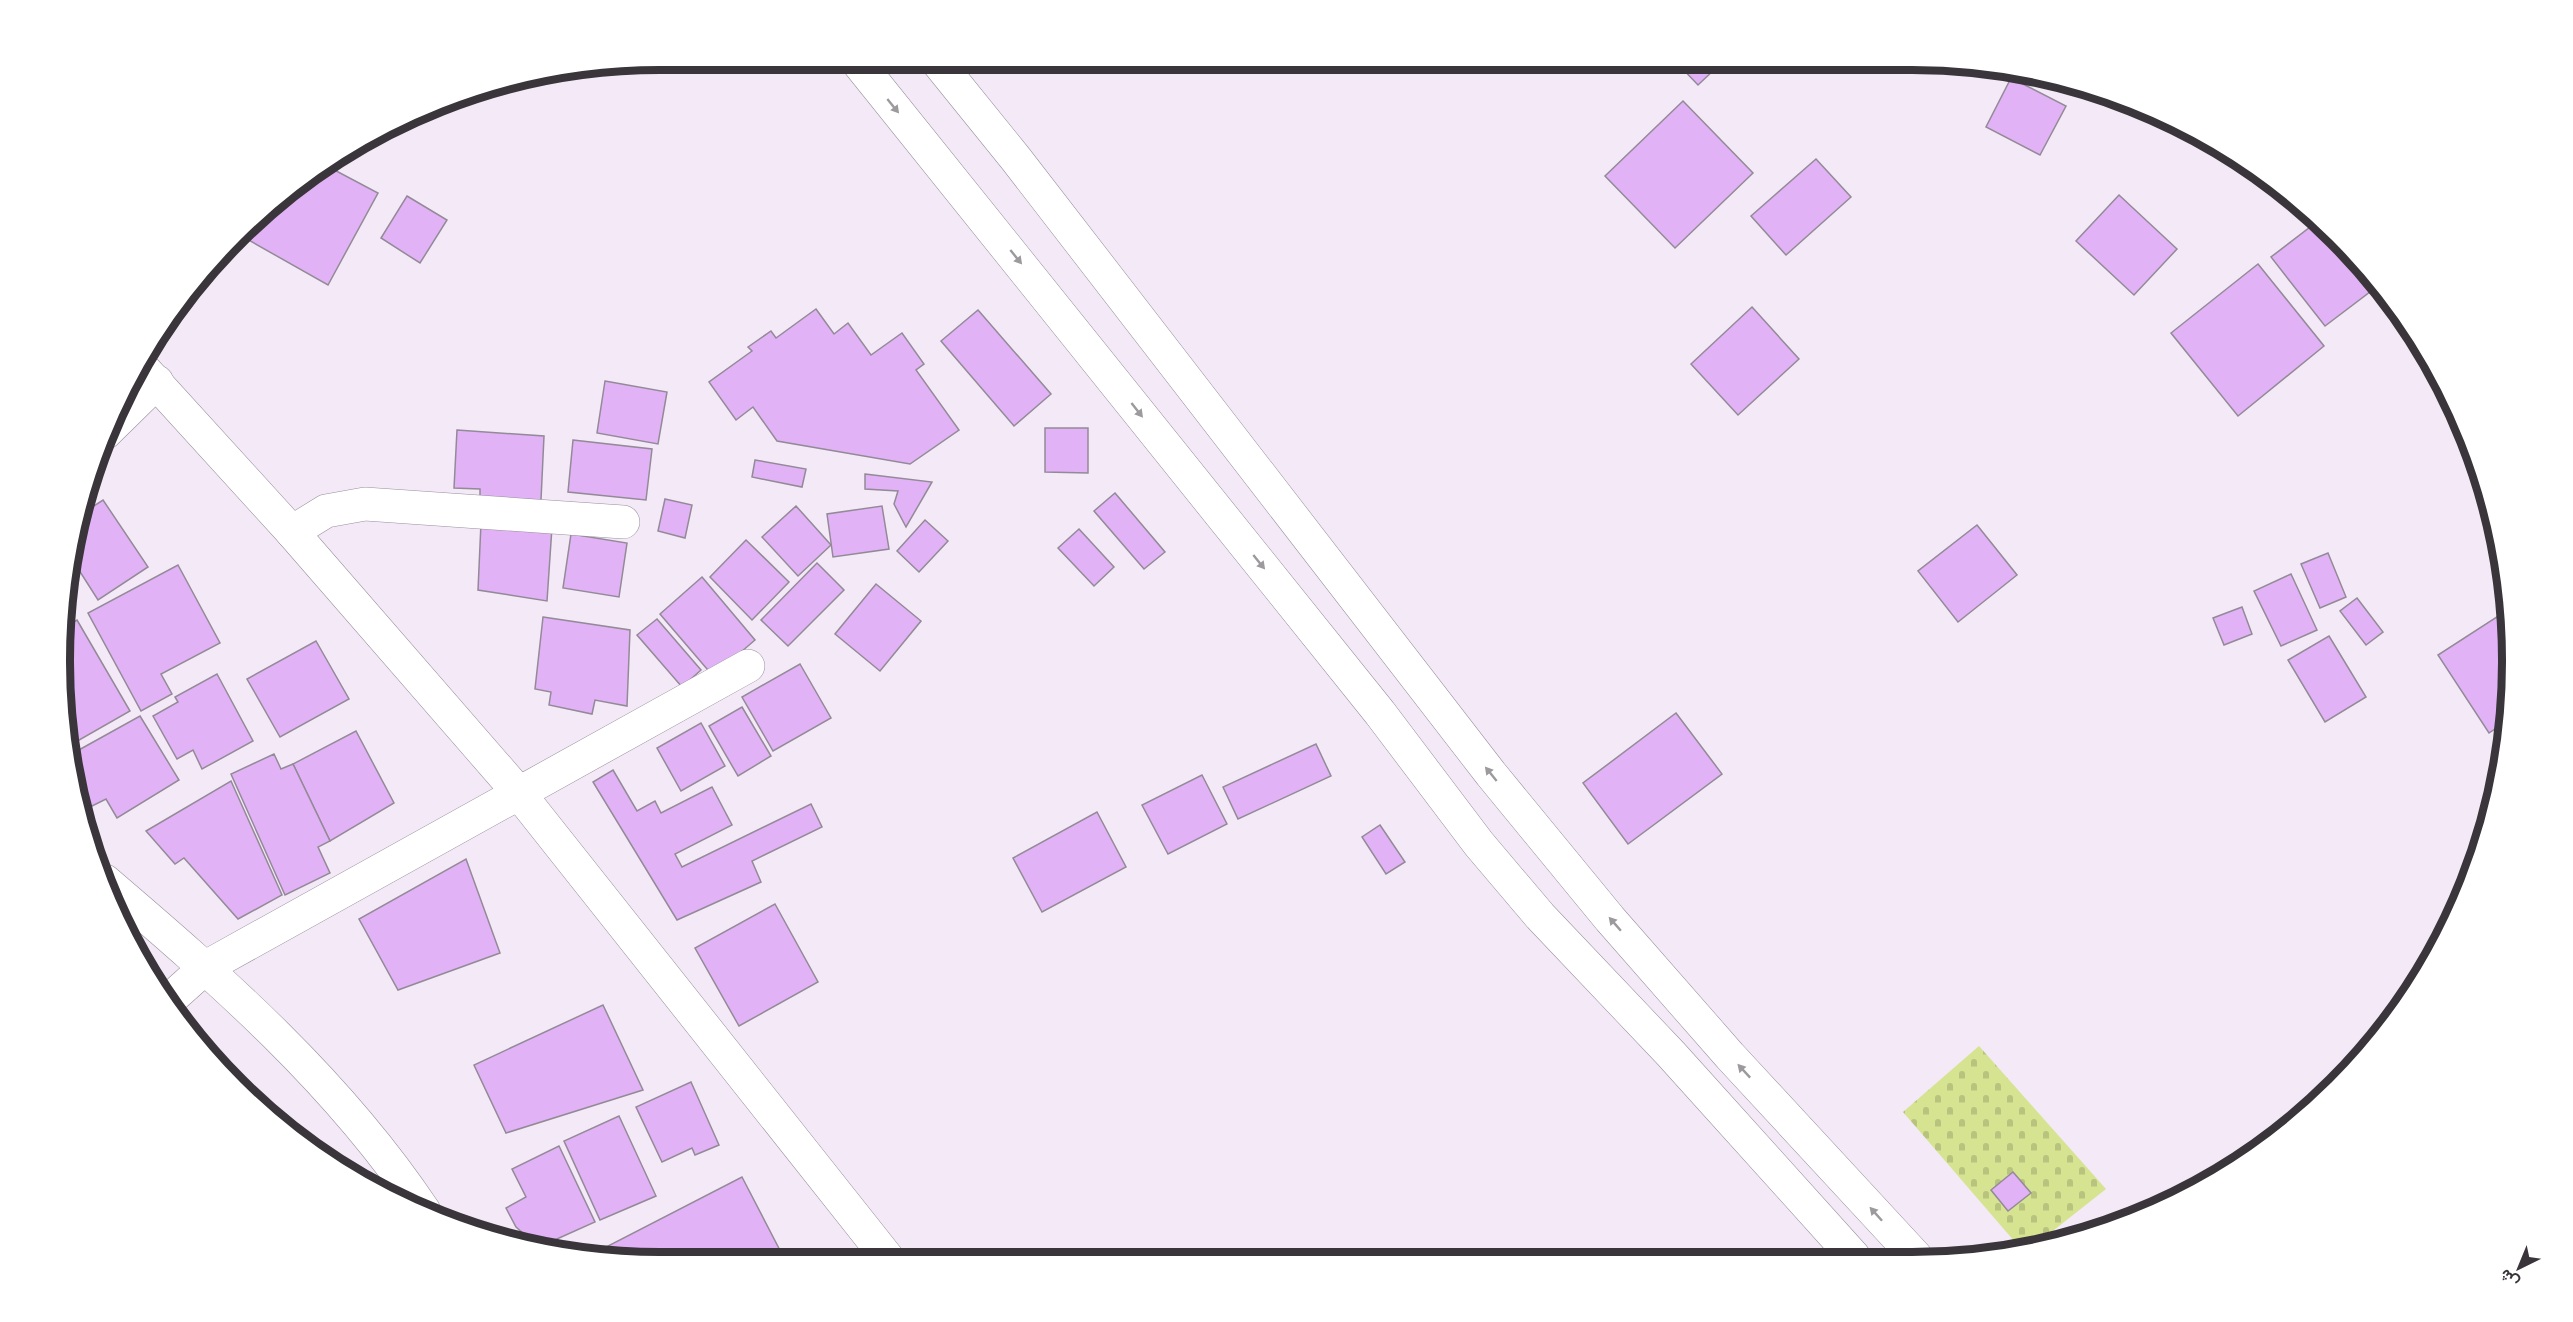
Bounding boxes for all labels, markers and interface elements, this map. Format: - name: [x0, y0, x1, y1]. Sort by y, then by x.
- one-way arrow: [887, 98, 899, 113]
- one-way arrow: [1009, 249, 1022, 265]
- one-way arrow: [1130, 402, 1143, 418]
- one-way arrow: [1252, 554, 1265, 570]
- one-way arrow: [1486, 766, 1498, 781]
- one-way arrow: [1609, 917, 1622, 932]
- one-way arrow: [1737, 1063, 1751, 1078]
- one-way arrow: [1869, 1206, 1883, 1221]
- north arrow: [2489, 1238, 2549, 1298]
- text: ش: [2496, 1265, 2523, 1292]

